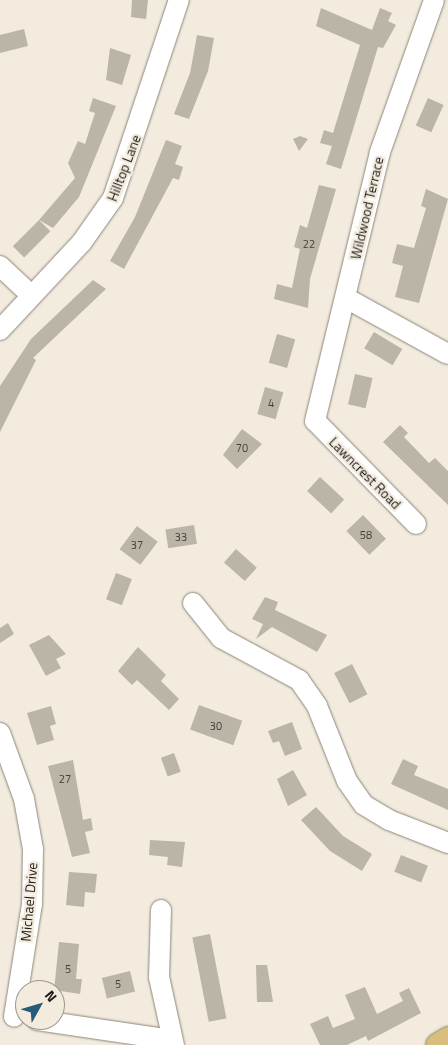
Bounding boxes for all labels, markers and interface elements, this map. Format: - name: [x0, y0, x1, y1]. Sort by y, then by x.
- street label: Hilltop Lane: [104, 132, 144, 204]
- street label: Wildwood Terrace: [347, 155, 387, 261]
- house number: 22: [303, 237, 315, 251]
- house number: 4: [268, 396, 274, 410]
- street label: Lawncrest Road: [326, 434, 404, 512]
- house number: 70: [236, 441, 248, 455]
- house number: 58: [360, 528, 372, 542]
- house number: 33: [175, 530, 187, 544]
- house number: 37: [131, 538, 143, 552]
- house number: 30: [210, 719, 222, 733]
- house number: 27: [59, 772, 71, 786]
- street label: Michael Drive: [17, 862, 41, 942]
- house number: 5: [65, 962, 71, 976]
- house number: 5: [115, 977, 121, 991]
- north arrow: [15, 980, 65, 1030]
- text: N: [40, 985, 62, 1006]

